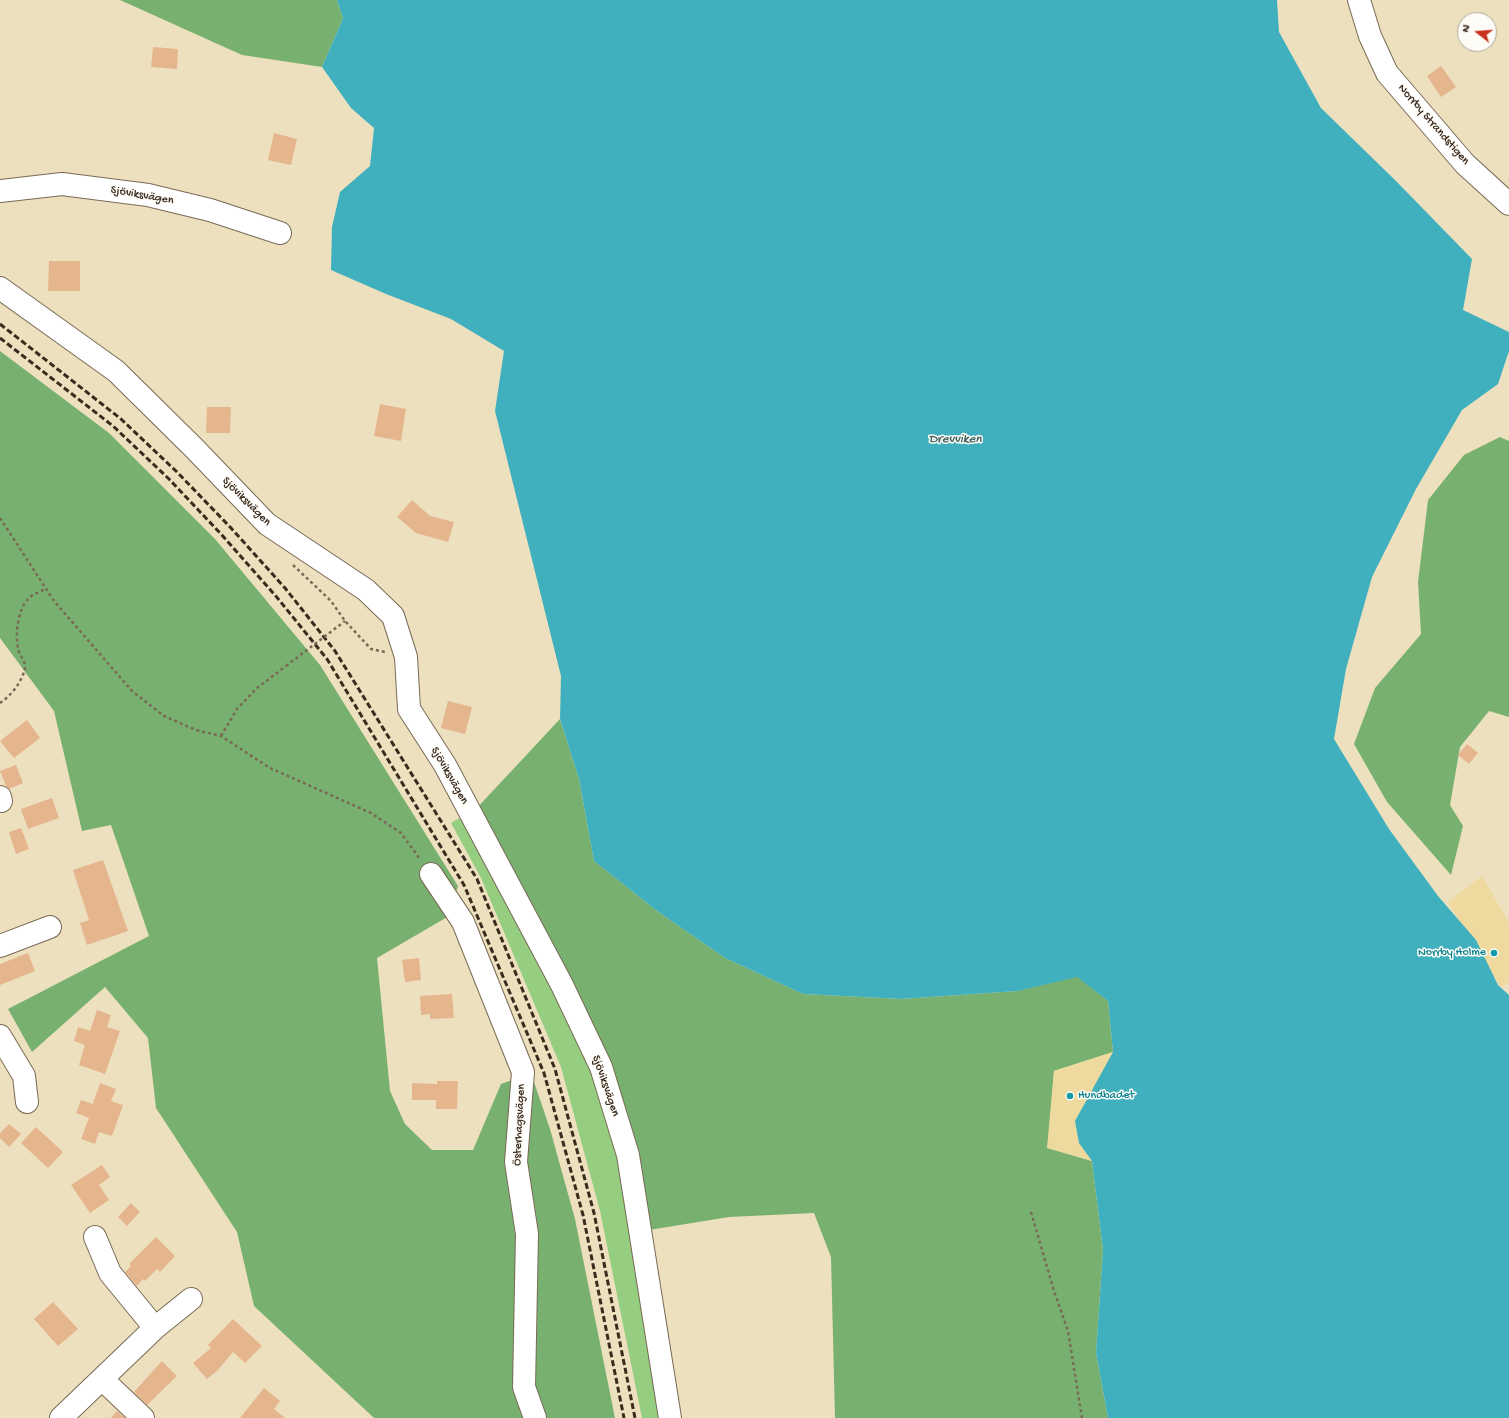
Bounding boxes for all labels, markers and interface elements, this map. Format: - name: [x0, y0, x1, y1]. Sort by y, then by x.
- north arrow: [1457, 12, 1497, 52]
- text: N: [1460, 24, 1473, 34]
- street label: Norrby Strandstigen: [1394, 82, 1472, 168]
- street label: Sjöviksvägen: [109, 183, 175, 209]
- water label: Drevviken: [929, 432, 981, 448]
- street label: Sjöviksvägen: [218, 474, 274, 530]
- street label: Sjöviksvägen: [427, 745, 471, 807]
- place label: Norrby Holme: [1418, 946, 1486, 960]
- marker: Norrby Holme: [1489, 948, 1499, 958]
- street label: Sjöviksvägen: [588, 1054, 622, 1118]
- street label: Österhagsvägen: [511, 1084, 529, 1166]
- place label: Hundbadet: [1078, 1089, 1134, 1103]
- marker: Hundbadet: [1065, 1091, 1075, 1101]

